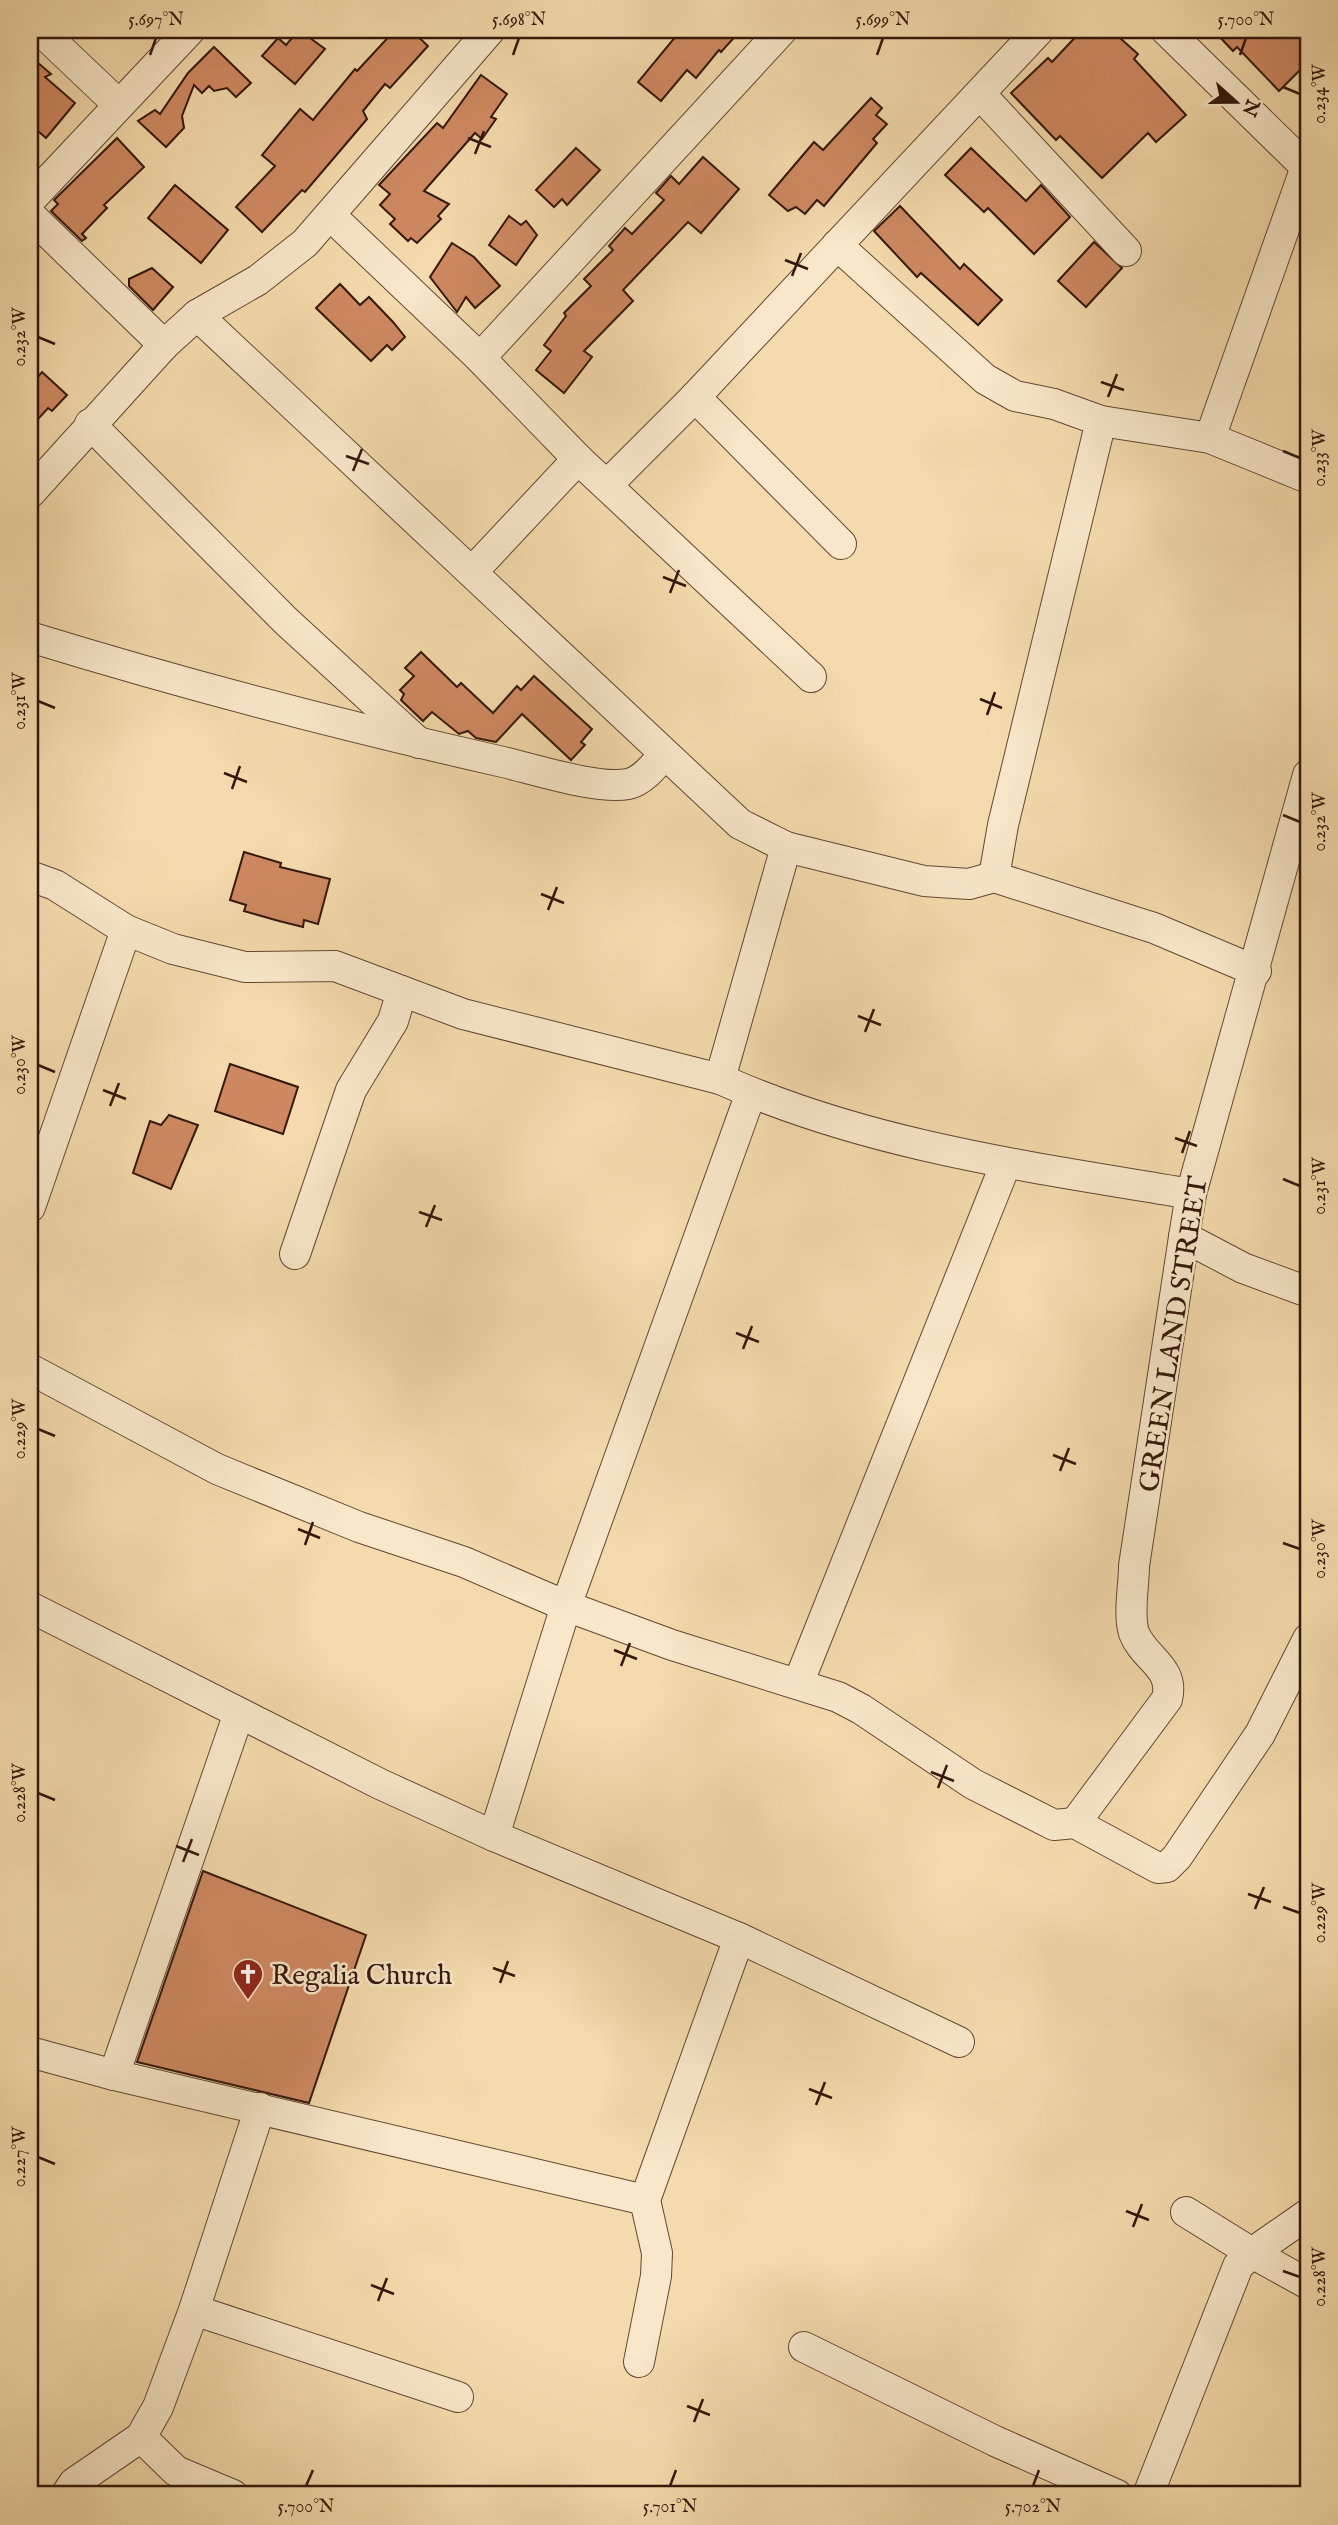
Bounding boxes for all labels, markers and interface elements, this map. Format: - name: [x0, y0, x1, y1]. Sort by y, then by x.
- text: 5.697°N: [128, 9, 184, 32]
- text: 5.698°N: [492, 9, 547, 32]
- text: 5.699°N: [856, 9, 911, 32]
- text: 5.700°N: [1218, 9, 1275, 32]
- text: 0.234°W: [1309, 63, 1332, 124]
- north arrow: [1202, 66, 1272, 136]
- text: N: [1236, 94, 1265, 120]
- text: 0.232°W: [9, 307, 32, 367]
- text: 0.233°W: [1309, 428, 1332, 487]
- text: 0.231°W: [9, 671, 32, 730]
- text: 0.232°W: [1309, 792, 1332, 852]
- text: 0.230°W: [9, 1034, 32, 1095]
- text: 0.231°W: [1309, 1156, 1332, 1215]
- street label: GREEN LAND STREET: [1132, 1173, 1217, 1495]
- text: 0.229°W: [9, 1398, 32, 1459]
- text: 0.230°W: [1309, 1518, 1332, 1579]
- text: 0.228°W: [9, 1762, 32, 1823]
- text: 0.229°W: [1309, 1882, 1332, 1943]
- church icon: Regalia Church: [231, 1957, 265, 2001]
- place label: Regalia Church: [271, 1959, 452, 1994]
- text: 0.227°W: [9, 2126, 32, 2187]
- text: 0.228°W: [1309, 2246, 1332, 2307]
- text: 5.700°N: [278, 2496, 335, 2519]
- text: 5.701°N: [643, 2496, 698, 2519]
- text: 5.702°N: [1005, 2496, 1062, 2519]

